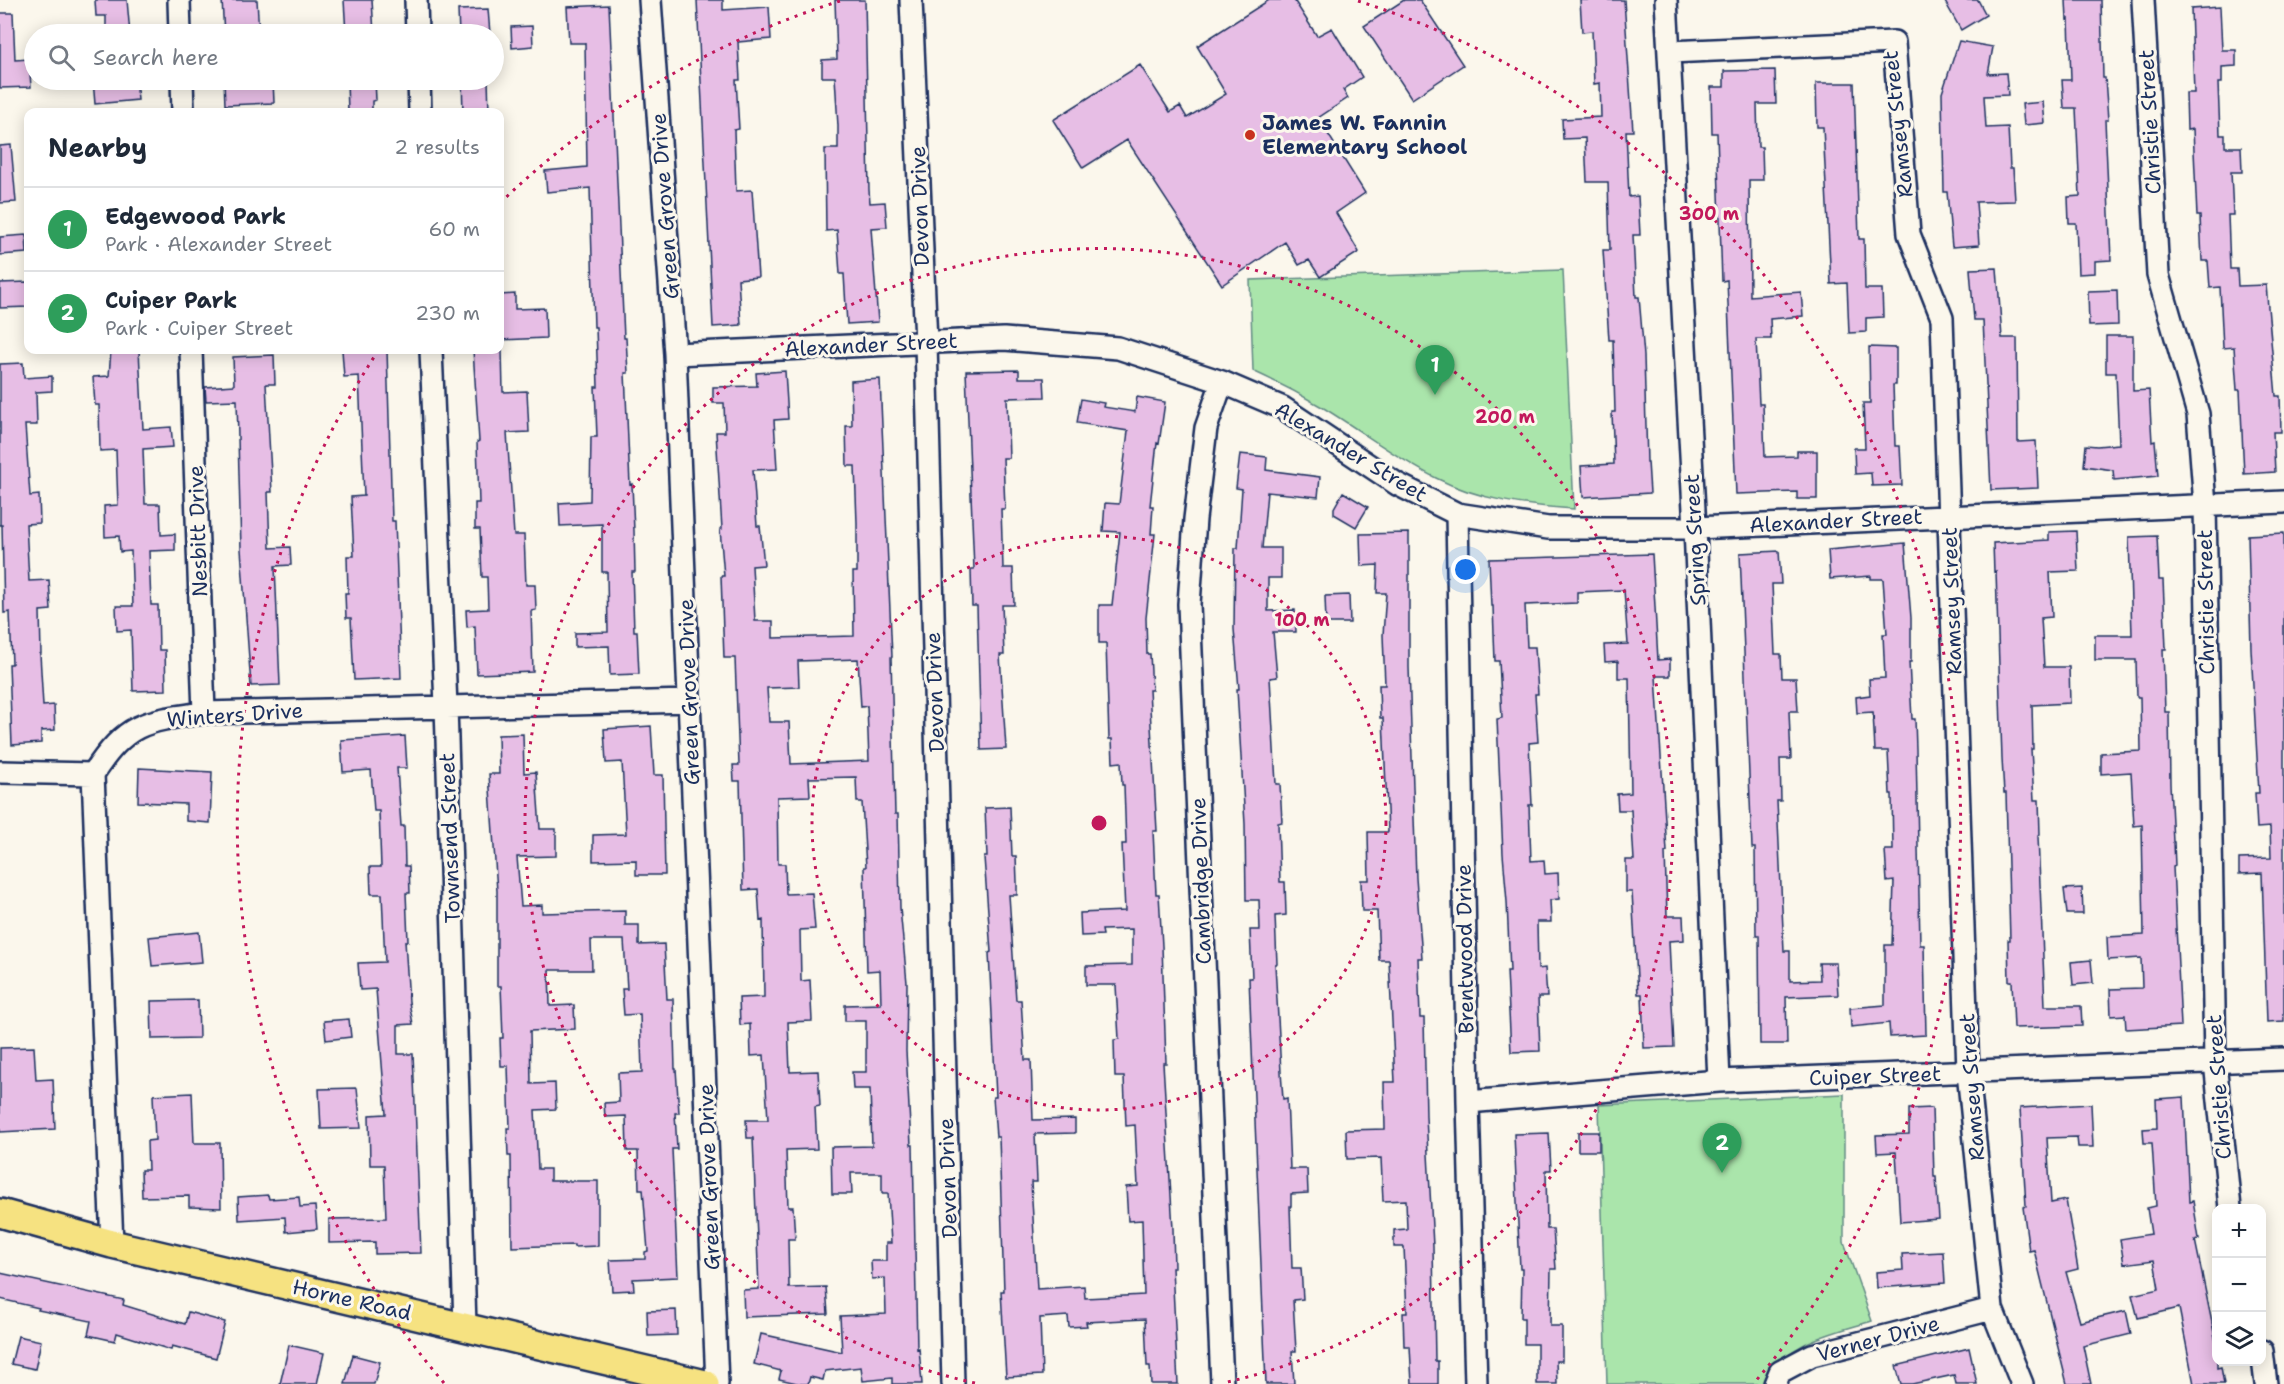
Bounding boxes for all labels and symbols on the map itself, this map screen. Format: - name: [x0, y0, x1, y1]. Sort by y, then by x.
- street label: Ramsey Street: [1876, 49, 1920, 199]
- street label: Christie Street: [2132, 49, 2168, 195]
- place label: James W. Fannin Elementary School: [1262, 109, 1467, 161]
- street label: Green Grove Drive: [645, 112, 685, 300]
- marker: James W. Fannin Elementary School: [1243, 128, 1257, 142]
- street label: Devon Drive: [904, 145, 936, 267]
- text: 300 m: [1679, 202, 1740, 226]
- street label: Alexander Street: [784, 326, 958, 364]
- pin: 1: [1416, 346, 1454, 395]
- street label: Alexander Street: [1270, 395, 1432, 509]
- text: 200 m: [1475, 405, 1536, 429]
- street label: Nesbitt Drive: [182, 465, 214, 597]
- street label: Spring Street: [1678, 473, 1712, 607]
- street label: Alexander Street: [1749, 502, 1923, 540]
- street label: Ramsey Street: [1935, 527, 1969, 675]
- street label: Christie Street: [2191, 529, 2221, 675]
- your location: [1451, 555, 1480, 584]
- street label: Green Grove Drive: [672, 598, 706, 786]
- text: 100 m: [1274, 608, 1330, 632]
- street label: Devon Drive: [919, 631, 951, 753]
- street label: Winters Drive: [166, 696, 304, 734]
- street label: Townsend Street: [433, 752, 467, 924]
- street label: Cambridge Drive: [1184, 797, 1218, 965]
- centre of rings: [1089, 813, 1109, 833]
- street label: Brentwood Drive: [1450, 864, 1480, 1034]
- street label: Ramsey Street: [1953, 1012, 1991, 1162]
- street label: Christie Street: [2200, 1014, 2238, 1160]
- street label: Cuiper Street: [1808, 1060, 1942, 1092]
- street label: Green Grove Drive: [692, 1083, 726, 1271]
- street label: Devon Drive: [932, 1117, 964, 1239]
- pin: 2: [1702, 1124, 1742, 1173]
- street label: Horne Road: [290, 1273, 414, 1327]
- street label: Verner Drive: [1813, 1309, 1943, 1369]

